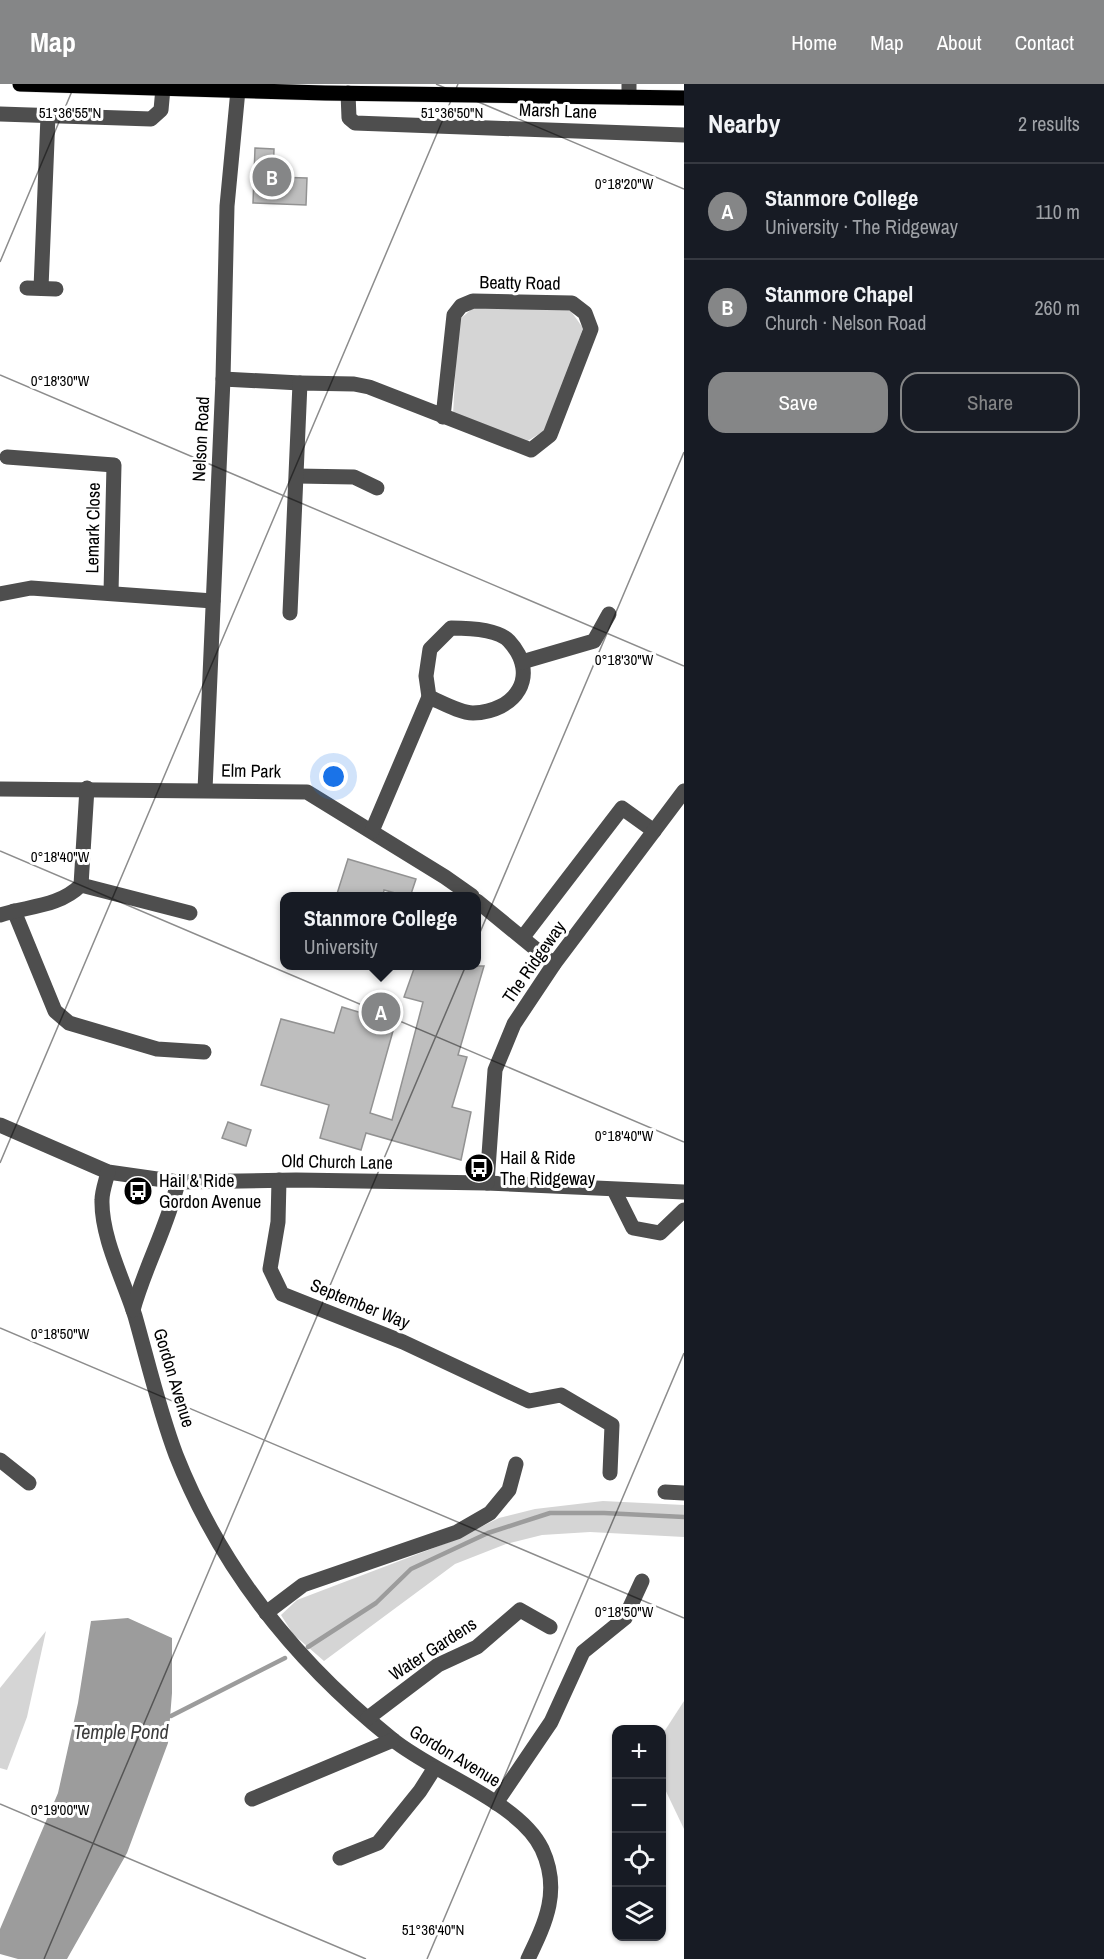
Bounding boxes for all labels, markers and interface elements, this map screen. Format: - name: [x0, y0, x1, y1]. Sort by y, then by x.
- text: Map: [30, 23, 76, 61]
- text: Home: [791, 28, 837, 57]
- text: Map: [870, 28, 904, 57]
- text: About: [937, 28, 982, 57]
- text: Contact: [1015, 28, 1074, 57]
- street label: Marsh Lane: [519, 97, 597, 124]
- text: 51°36'55"N: [39, 102, 101, 123]
- text: 51°36'50"N: [421, 102, 483, 123]
- text: Nearby: [708, 106, 780, 141]
- text: 2 results: [1018, 110, 1080, 137]
- pin: B: [252, 154, 292, 200]
- text: 0°18'20"W: [595, 173, 654, 194]
- text: Stanmore College: [765, 183, 918, 213]
- text: A: [722, 198, 733, 225]
- text: 110 m: [1036, 198, 1080, 225]
- text: University · The Ridgeway: [765, 213, 958, 240]
- street label: Beatty Road: [479, 269, 561, 296]
- text: Stanmore Chapel: [765, 279, 913, 309]
- text: B: [722, 294, 733, 321]
- text: 260 m: [1034, 294, 1080, 321]
- text: Church · Nelson Road: [765, 309, 926, 336]
- text: 0°18'30"W: [31, 370, 90, 391]
- button: Save: [708, 372, 888, 433]
- button: Share: [900, 372, 1080, 433]
- street label: Nelson Road: [186, 396, 215, 482]
- street label: Lemark Close: [79, 482, 106, 574]
- text: 0°18'30"W: [595, 649, 654, 670]
- street label: Elm Park: [221, 757, 282, 784]
- your location: [319, 762, 348, 791]
- text: 0°18'40"W: [31, 846, 90, 867]
- popup: [280, 892, 481, 970]
- text: Stanmore College: [304, 903, 457, 933]
- street label: The Ridgeway: [496, 915, 571, 1008]
- text: University: [304, 933, 378, 960]
- pin: A: [362, 990, 400, 1034]
- text: 0°18'40"W: [595, 1125, 654, 1146]
- place label: Hail & Ride The Ridgeway: [500, 1145, 596, 1191]
- street label: Old Church Lane: [281, 1148, 393, 1175]
- bus stop icon: Hail & Ride The Ridgeway: [463, 1152, 495, 1184]
- place label: Hail & Ride Gordon Avenue: [159, 1168, 261, 1214]
- bus stop icon: Hail & Ride Gordon Avenue: [122, 1175, 154, 1207]
- street label: September Way: [307, 1272, 414, 1335]
- text: 0°18'50"W: [31, 1323, 90, 1344]
- street label: Gordon Avenue: [148, 1325, 201, 1430]
- text: 0°18'50"W: [595, 1601, 654, 1622]
- street label: Water Gardens: [384, 1611, 481, 1686]
- water label: Temple Pond: [73, 1718, 170, 1745]
- street label: Gordon Avenue: [405, 1719, 506, 1793]
- map controls: [612, 1725, 666, 1941]
- button: +: [612, 1725, 666, 1779]
- button: −: [612, 1779, 666, 1833]
- text: 0°19'00"W: [31, 1799, 90, 1820]
- button: locate: [612, 1833, 666, 1887]
- button: layers: [612, 1887, 666, 1941]
- text: 51°36'40"N: [402, 1919, 464, 1940]

